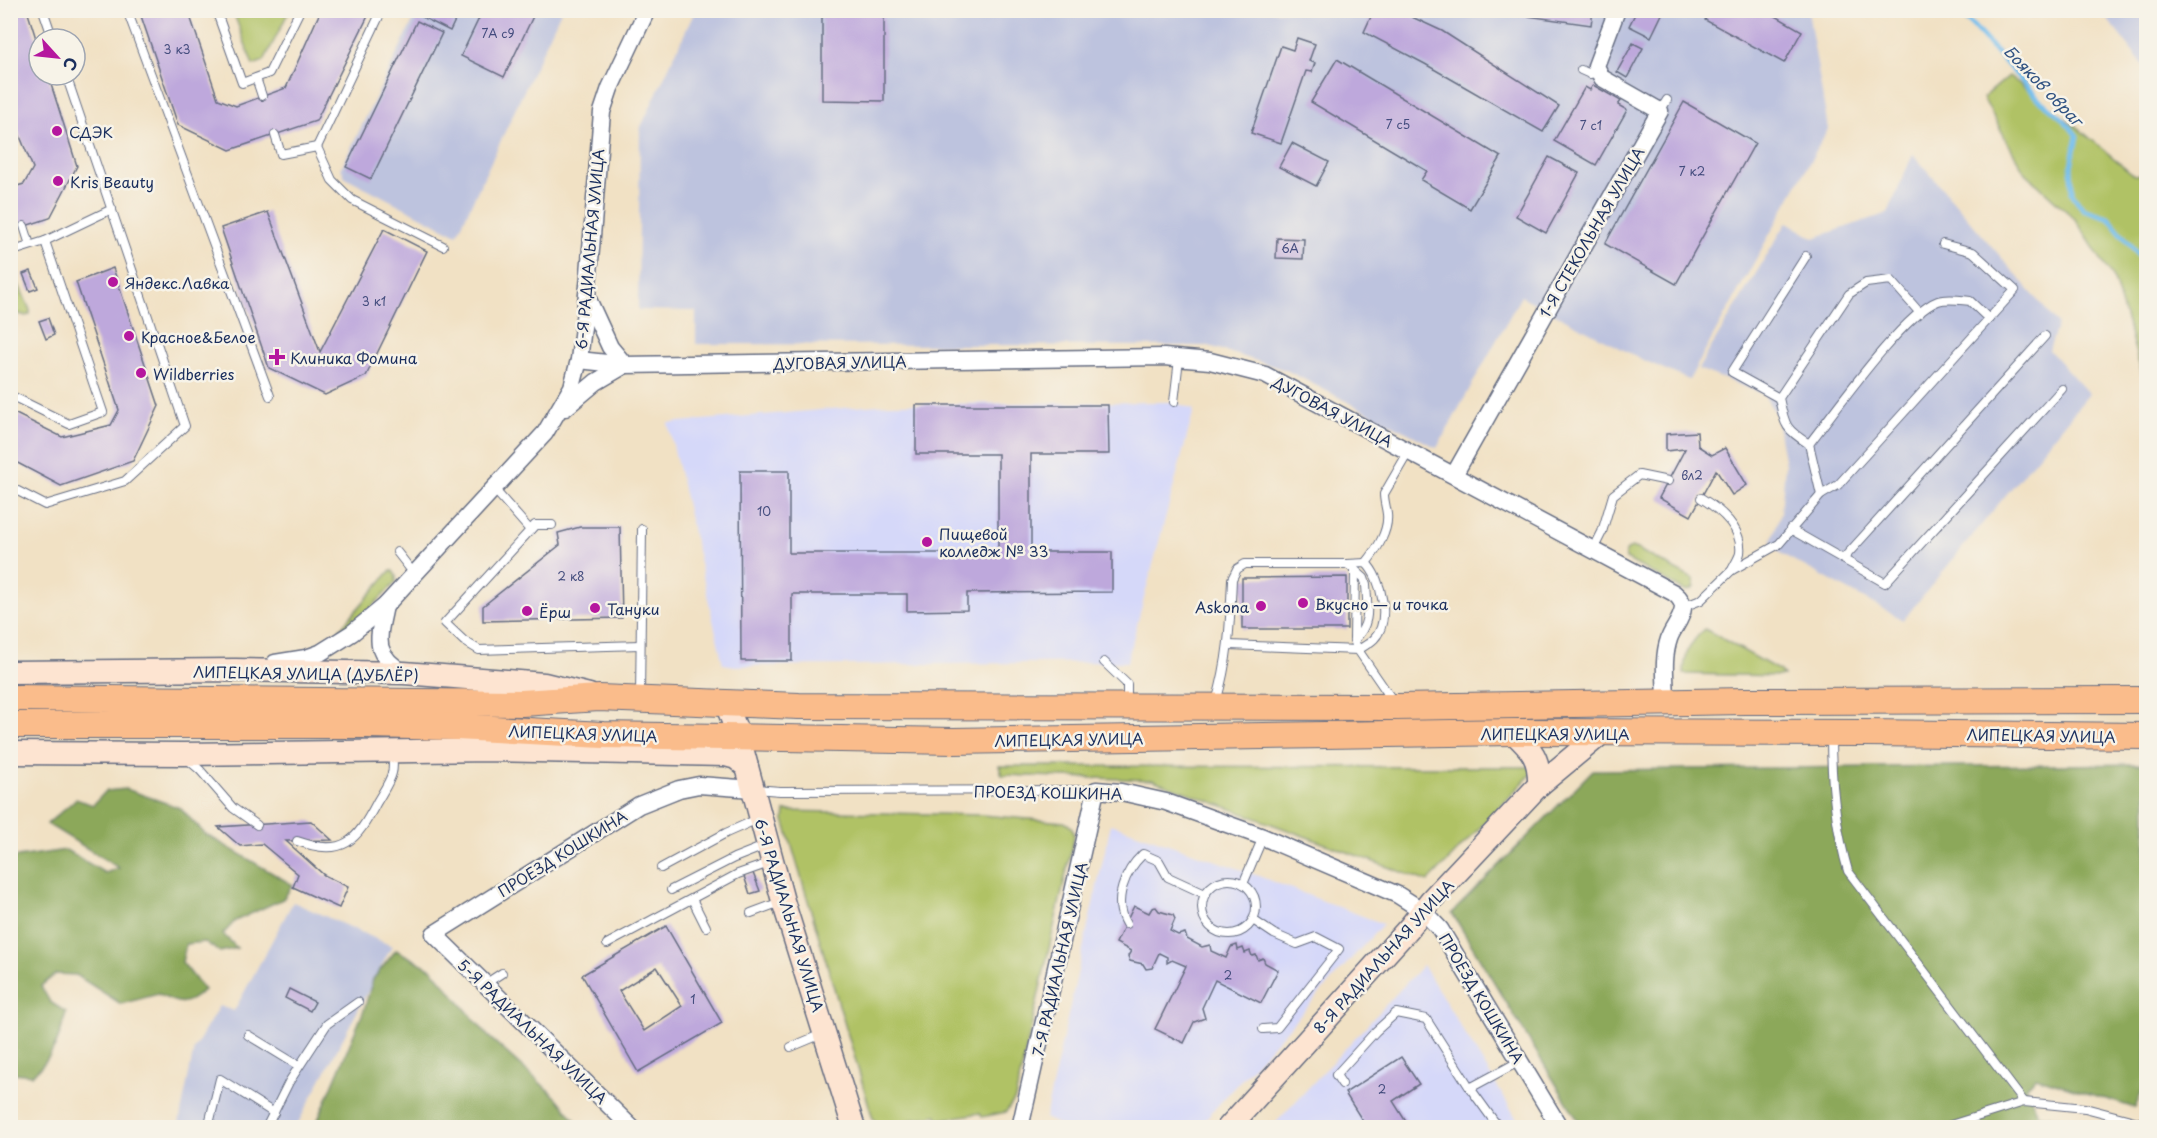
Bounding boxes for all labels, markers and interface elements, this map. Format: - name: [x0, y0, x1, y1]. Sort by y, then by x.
- house number: 7А с9: [481, 24, 515, 42]
- north arrow: [27, 27, 87, 87]
- water label: Бояков овраг: [1999, 39, 2091, 133]
- house number: 3 к3: [164, 40, 191, 58]
- text: С: [58, 53, 85, 75]
- house number: 7 с5: [1386, 115, 1410, 133]
- house number: 7 с1: [1580, 116, 1602, 134]
- place label: СДЭК: [69, 120, 113, 143]
- marker: СДЭК: [50, 124, 64, 138]
- street label: 1-Я СТЕКОЛЬНАЯ УЛИЦА: [1533, 142, 1649, 322]
- street label: 6-Я РАДИАЛЬНАЯ УЛИЦА: [569, 148, 609, 350]
- house number: 7 к2: [1679, 162, 1705, 180]
- place label: Kris Beauty: [70, 170, 154, 193]
- marker: Kris Beauty: [51, 174, 65, 188]
- house number: 6А: [1281, 239, 1299, 257]
- place label: Яндекс.Лавка: [125, 271, 230, 294]
- marker: Яндекс.Лавка: [106, 275, 120, 289]
- house number: 3 к1: [362, 292, 386, 310]
- place label: Красное&Белое: [141, 325, 256, 348]
- marker: Красное&Белое: [122, 329, 136, 343]
- place label: Клиника Фомина: [290, 346, 418, 369]
- marker: Клиника Фомина: [268, 348, 286, 366]
- street label: ДУГОВАЯ УЛИЦА: [772, 349, 907, 375]
- place label: Wildberries: [153, 362, 235, 385]
- marker: Wildberries: [134, 366, 148, 380]
- street label: ДУГОВАЯ УЛИЦА: [1268, 369, 1397, 452]
- house number: вл2: [1681, 466, 1703, 484]
- house number: 10: [757, 502, 771, 520]
- place label: Пищевой колледж № 33: [939, 522, 1048, 562]
- marker: Пищевой колледж № 33: [920, 535, 934, 549]
- house number: 2 к8: [557, 567, 585, 585]
- place label: Вкусно — и точка: [1315, 592, 1449, 615]
- place label: Askona: [1195, 595, 1250, 618]
- marker: Вкусно — и точка: [1296, 596, 1310, 610]
- place label: Тануки: [607, 597, 660, 620]
- marker: Askona: [1254, 599, 1268, 613]
- place label: Ёрш: [539, 600, 571, 623]
- marker: Тануки: [588, 601, 602, 615]
- marker: Ёрш: [520, 604, 534, 618]
- street label: ЛИПЕЦКАЯ УЛИЦА (ДУБЛЁР): [193, 660, 419, 686]
- street label: ЛИПЕЦКАЯ УЛИЦА: [508, 719, 658, 747]
- street label: ЛИПЕЦКАЯ УЛИЦА: [1480, 722, 1630, 745]
- street label: ЛИПЕЦКАЯ УЛИЦА: [1966, 722, 2116, 748]
- street label: ЛИПЕЦКАЯ УЛИЦА: [994, 726, 1144, 752]
- street label: ПРОЕЗД КОШКИНА: [974, 779, 1122, 805]
- street label: ПРОЕЗД КОШКИНА: [493, 804, 631, 902]
- street label: 6-Я РАДИАЛЬНАЯ УЛИЦА: [750, 815, 830, 1015]
- street label: 7-Я РАДИАЛЬНАЯ УЛИЦА: [1025, 860, 1093, 1058]
- street label: 8-Я РАДИАЛЬНАЯ УЛИЦА: [1307, 874, 1459, 1038]
- street label: ПРОЕЗД КОШКИНА: [1434, 928, 1530, 1068]
- street label: 5-Я РАДИАЛЬНАЯ УЛИЦА: [453, 953, 613, 1109]
- house number: 2: [1224, 966, 1232, 984]
- house number: 1: [690, 990, 696, 1008]
- house number: 2: [1378, 1080, 1386, 1098]

